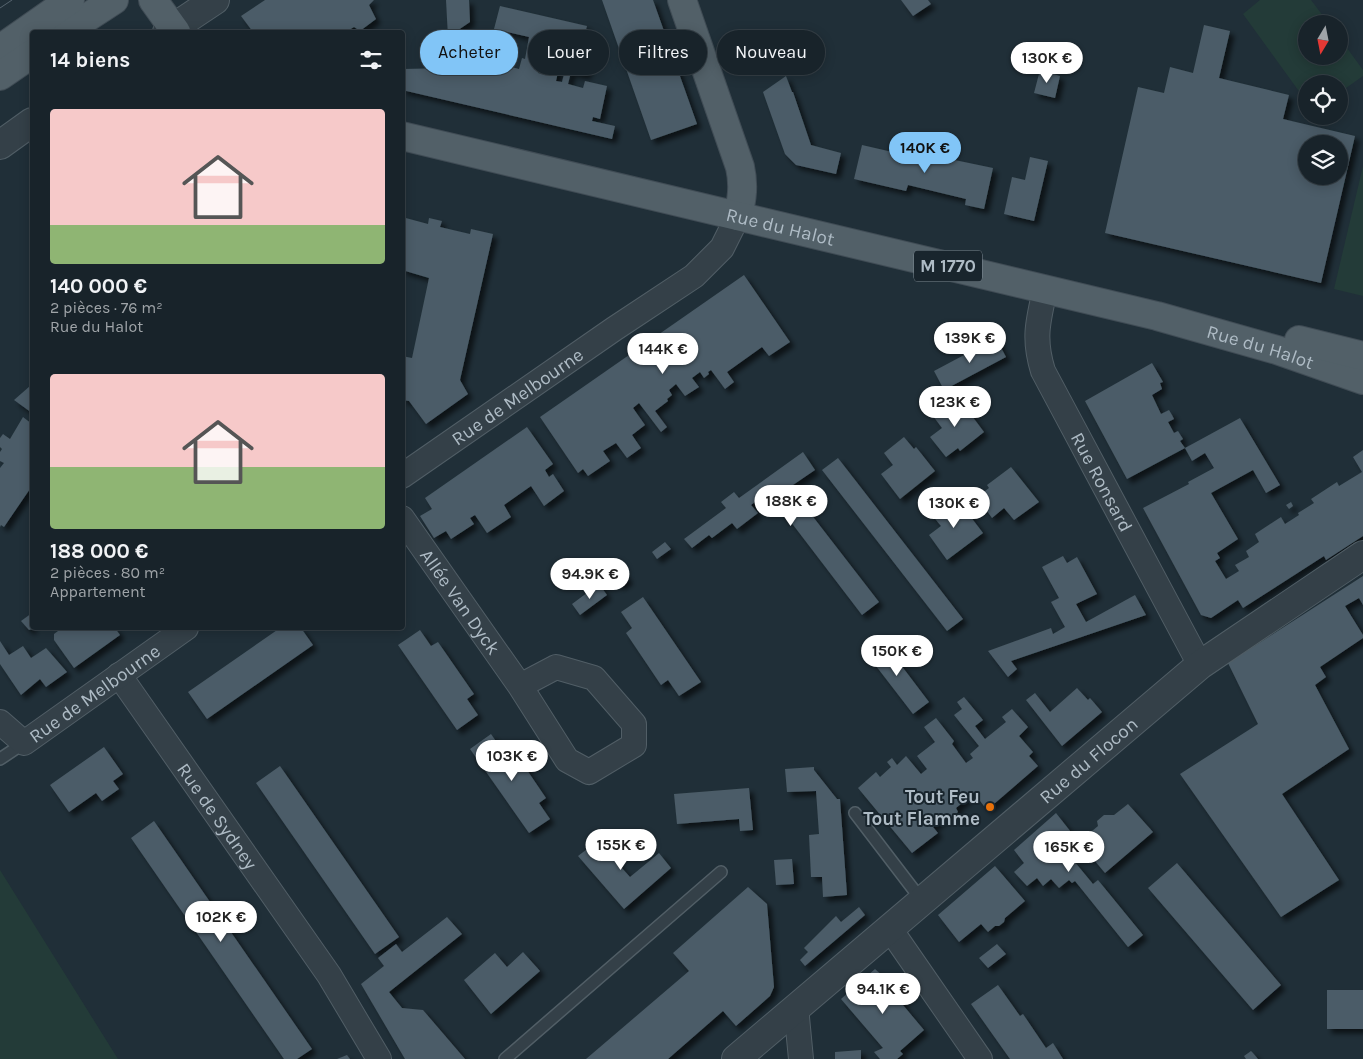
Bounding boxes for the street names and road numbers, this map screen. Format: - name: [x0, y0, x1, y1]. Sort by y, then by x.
- street label: Rue du Halot: [724, 204, 837, 251]
- road number: M 1770: [914, 250, 982, 282]
- street label: Rue du Halot: [1204, 321, 1317, 374]
- street label: Rue de Melbourne: [447, 344, 588, 450]
- street label: Rue Ronsard: [1066, 429, 1137, 536]
- street label: Allée Van Dyck: [415, 545, 505, 659]
- street label: Rue de Melbourne: [25, 640, 165, 748]
- street label: Rue du Flocon: [1035, 713, 1142, 809]
- street label: Rue de Sydney: [172, 759, 262, 874]

